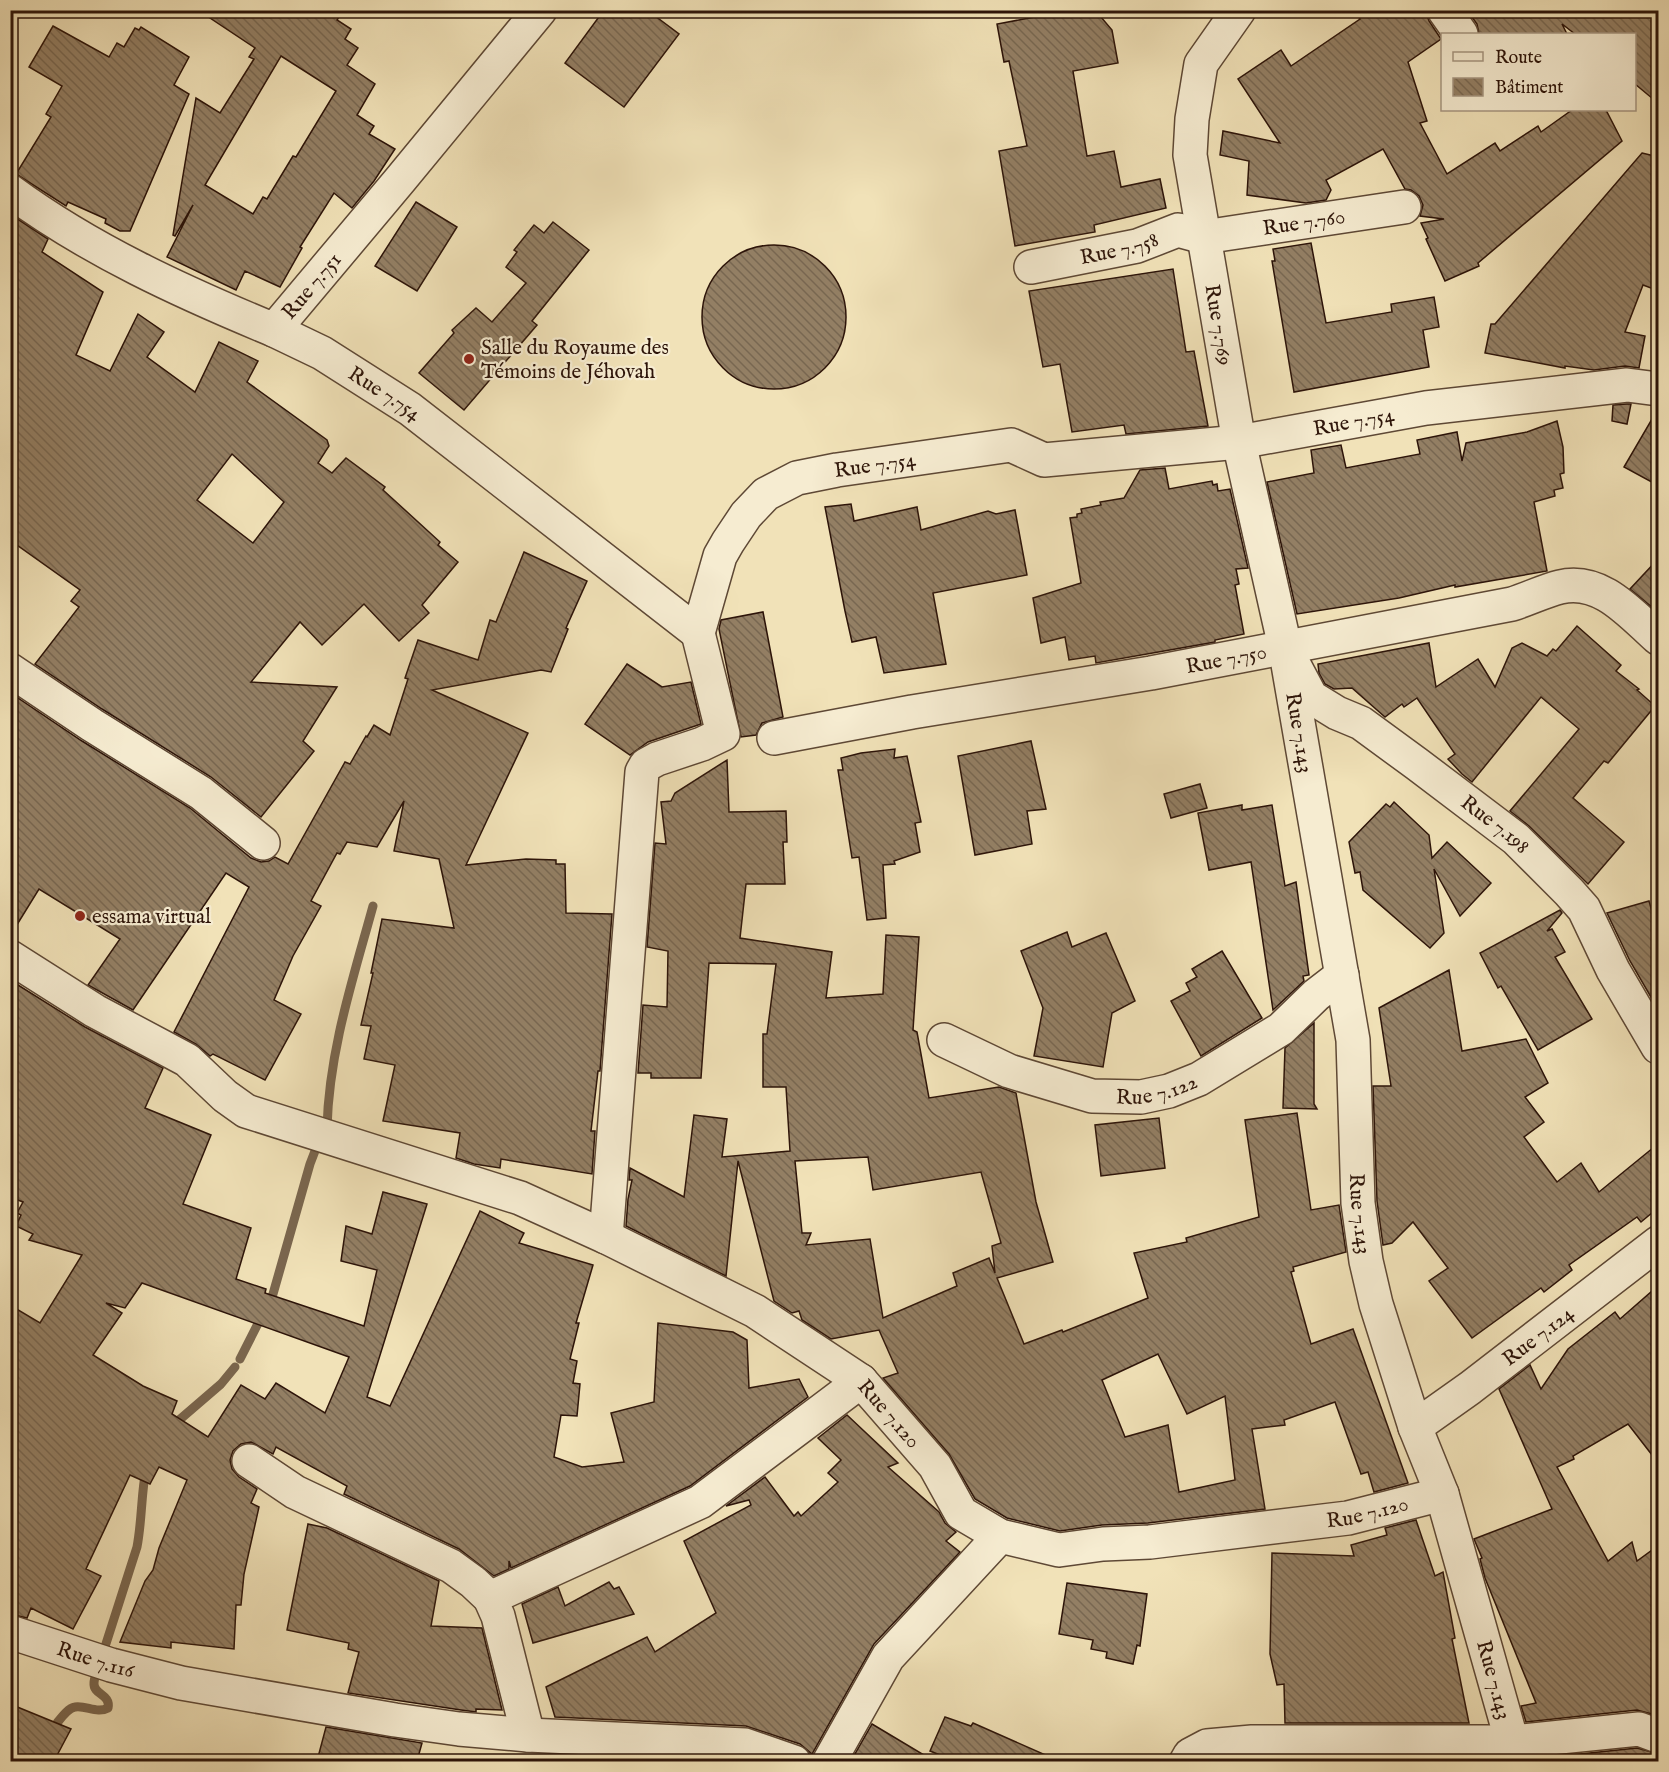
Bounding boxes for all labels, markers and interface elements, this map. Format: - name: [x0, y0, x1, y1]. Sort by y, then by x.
- legend: [1441, 33, 1636, 111]
- text: Route: [1495, 47, 1542, 70]
- text: Bâtiment: [1495, 77, 1564, 100]
- street label: Rue 7.760: [1261, 204, 1347, 243]
- street label: Rue 7.758: [1078, 227, 1163, 272]
- street label: Rue 7.751: [276, 248, 348, 326]
- street label: Rue 7.769: [1197, 282, 1238, 368]
- place label: Salle du Royaume des Témoins de Jéhovah: [481, 335, 669, 386]
- marker: Salle du Royaume des Témoins de Jéhovah: [462, 352, 476, 366]
- street label: Rue 7.754: [342, 361, 427, 428]
- street label: Rue 7.754: [1311, 402, 1397, 443]
- street label: Rue 7.754: [833, 447, 918, 485]
- street label: Rue 7.750: [1184, 639, 1269, 681]
- street label: Rue 7.143: [1278, 691, 1319, 775]
- street label: Rue 7.198: [1455, 790, 1535, 860]
- place label: essama virtual: [92, 904, 211, 931]
- marker: essama virtual: [73, 909, 87, 923]
- street label: Rue 7.122: [1116, 1069, 1202, 1112]
- street label: Rue 7.143: [1342, 1173, 1377, 1256]
- street label: Rue 7.124: [1497, 1300, 1580, 1373]
- street label: Rue 7.120: [851, 1374, 926, 1455]
- street label: Rue 7.120: [1325, 1491, 1412, 1535]
- street label: Rue 7.116: [53, 1636, 138, 1686]
- street label: Rue 7.143: [1469, 1637, 1517, 1723]

